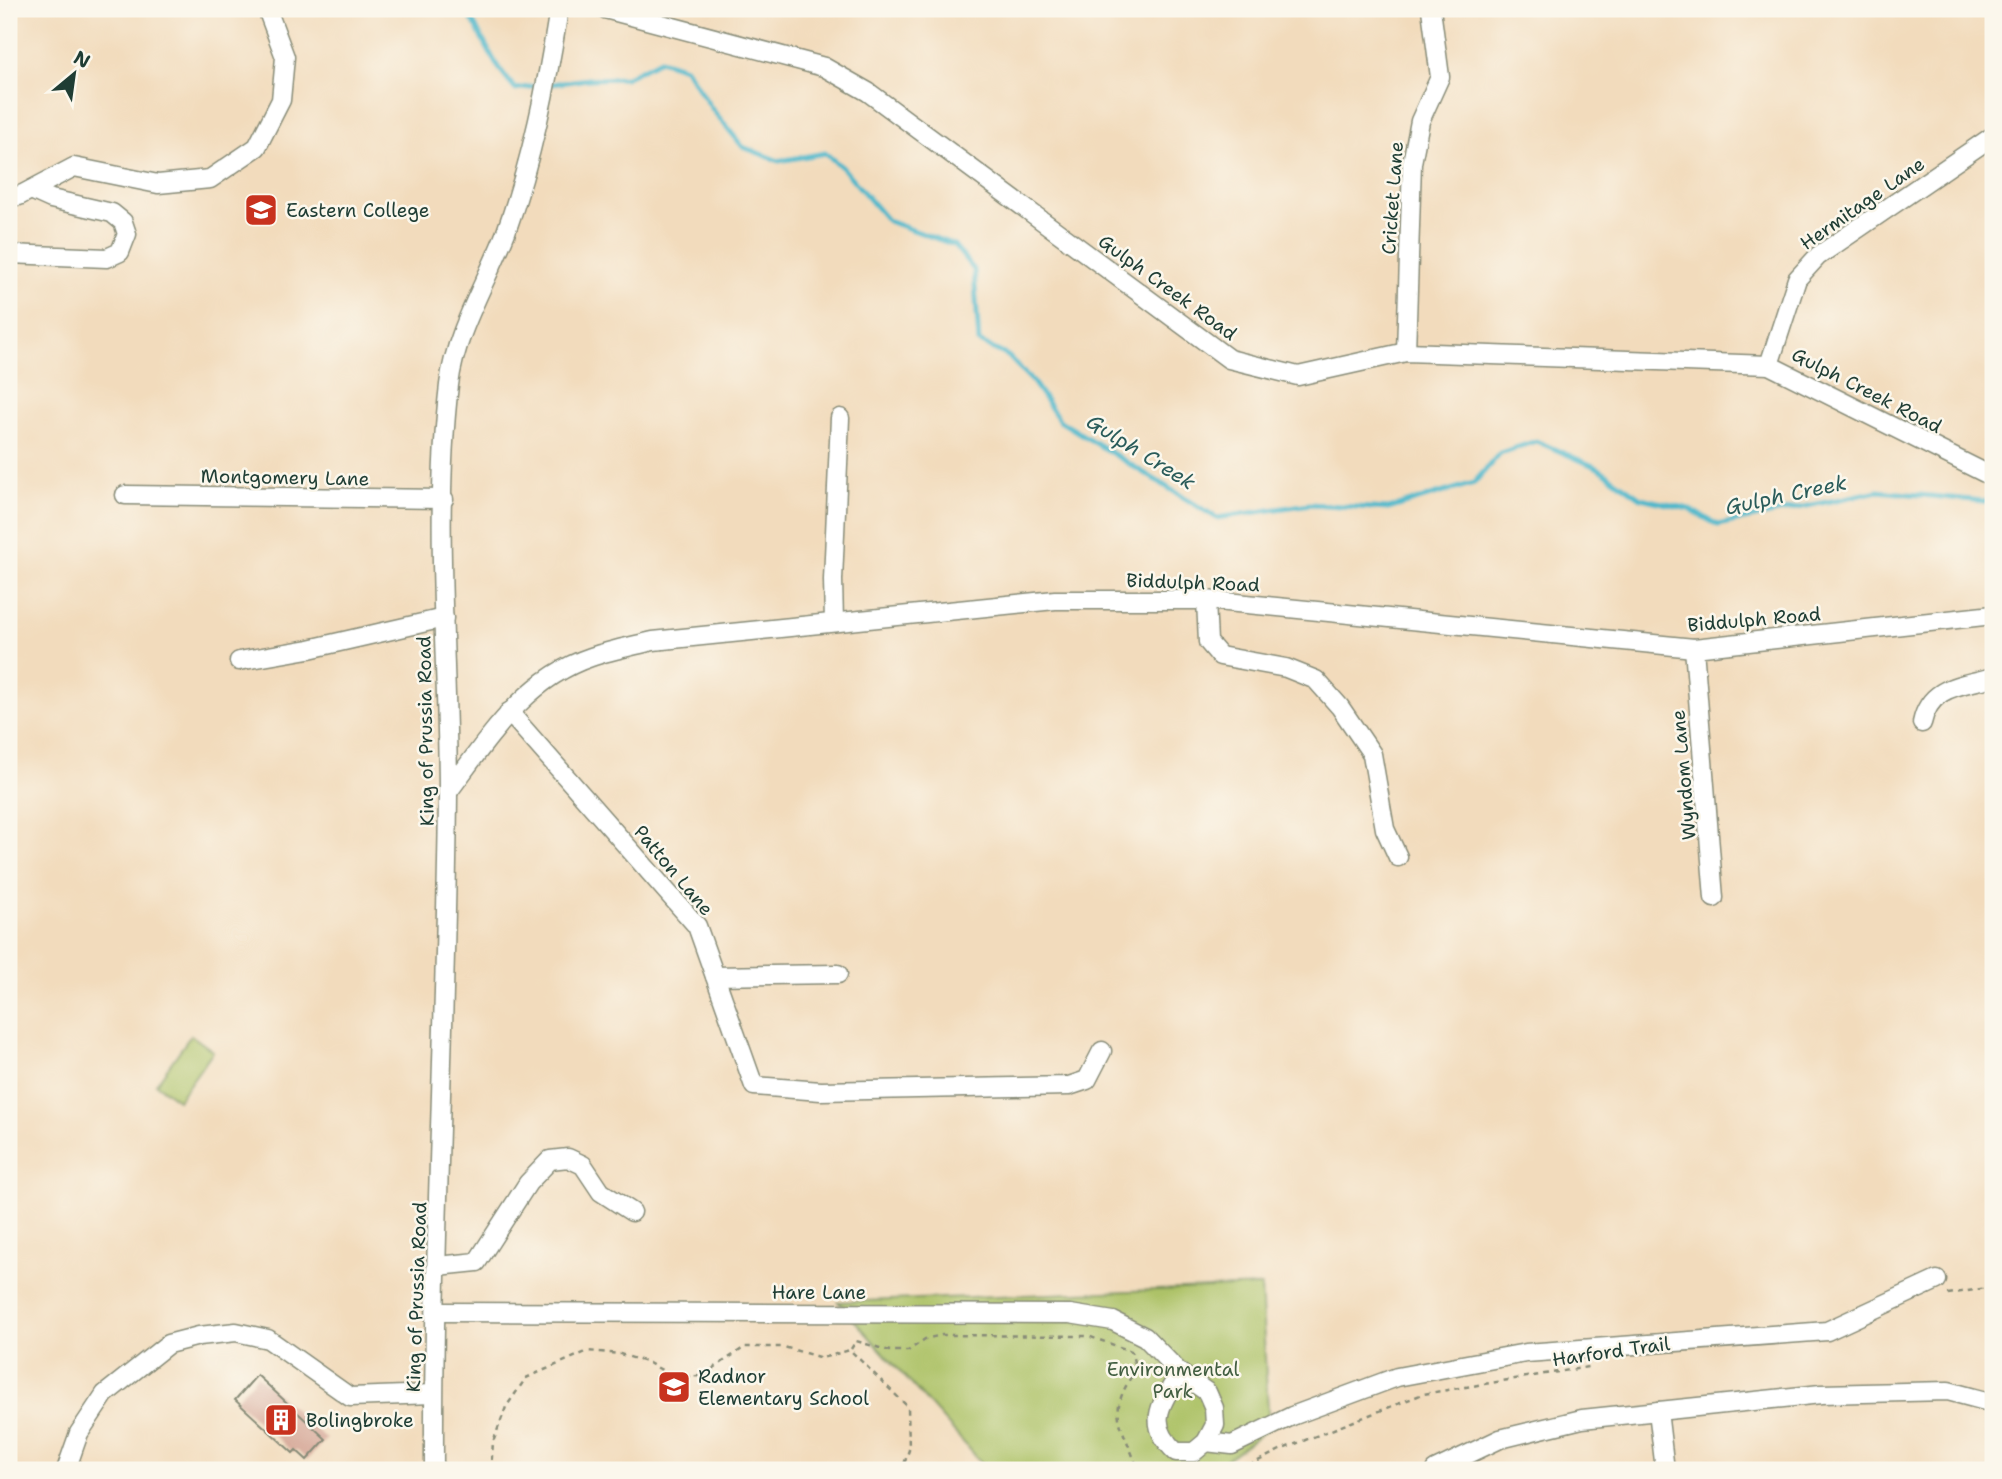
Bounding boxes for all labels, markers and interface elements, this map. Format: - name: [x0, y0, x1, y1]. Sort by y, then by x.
- north arrow: [38, 38, 108, 108]
- text: N: [69, 45, 95, 74]
- street label: Cricket Lane: [1376, 141, 1409, 256]
- street label: Hermitage Lane: [1795, 151, 1929, 256]
- school or university icon: Eastern College: [242, 191, 280, 229]
- place label: Eastern College: [286, 198, 430, 223]
- street label: Gulph Creek Road: [1093, 229, 1242, 346]
- street label: Gulph Creek Road: [1787, 342, 1946, 439]
- water label: Gulph Creek: [1081, 407, 1201, 497]
- street label: Montgomery Lane: [201, 464, 369, 491]
- water label: Gulph Creek: [1723, 468, 1849, 522]
- street label: Biddulph Road: [1126, 568, 1260, 597]
- street label: Biddulph Road: [1686, 601, 1822, 638]
- street label: King of Prussia Road: [411, 636, 440, 826]
- street label: Wyndom Lane: [1665, 709, 1702, 841]
- street label: Patton Lane: [628, 820, 719, 921]
- street label: King of Prussia Road: [401, 1201, 432, 1393]
- street label: Hare Lane: [772, 1280, 866, 1305]
- street label: Harford Trail: [1551, 1331, 1672, 1372]
- park label: Environmental Park: [1107, 1357, 1240, 1404]
- place label: Radnor Elementary School: [698, 1364, 869, 1411]
- school or university icon: Radnor Elementary School: [655, 1368, 693, 1406]
- building icon: Bolingbroke: [262, 1401, 300, 1439]
- place label: Bolingbroke: [306, 1408, 414, 1433]

